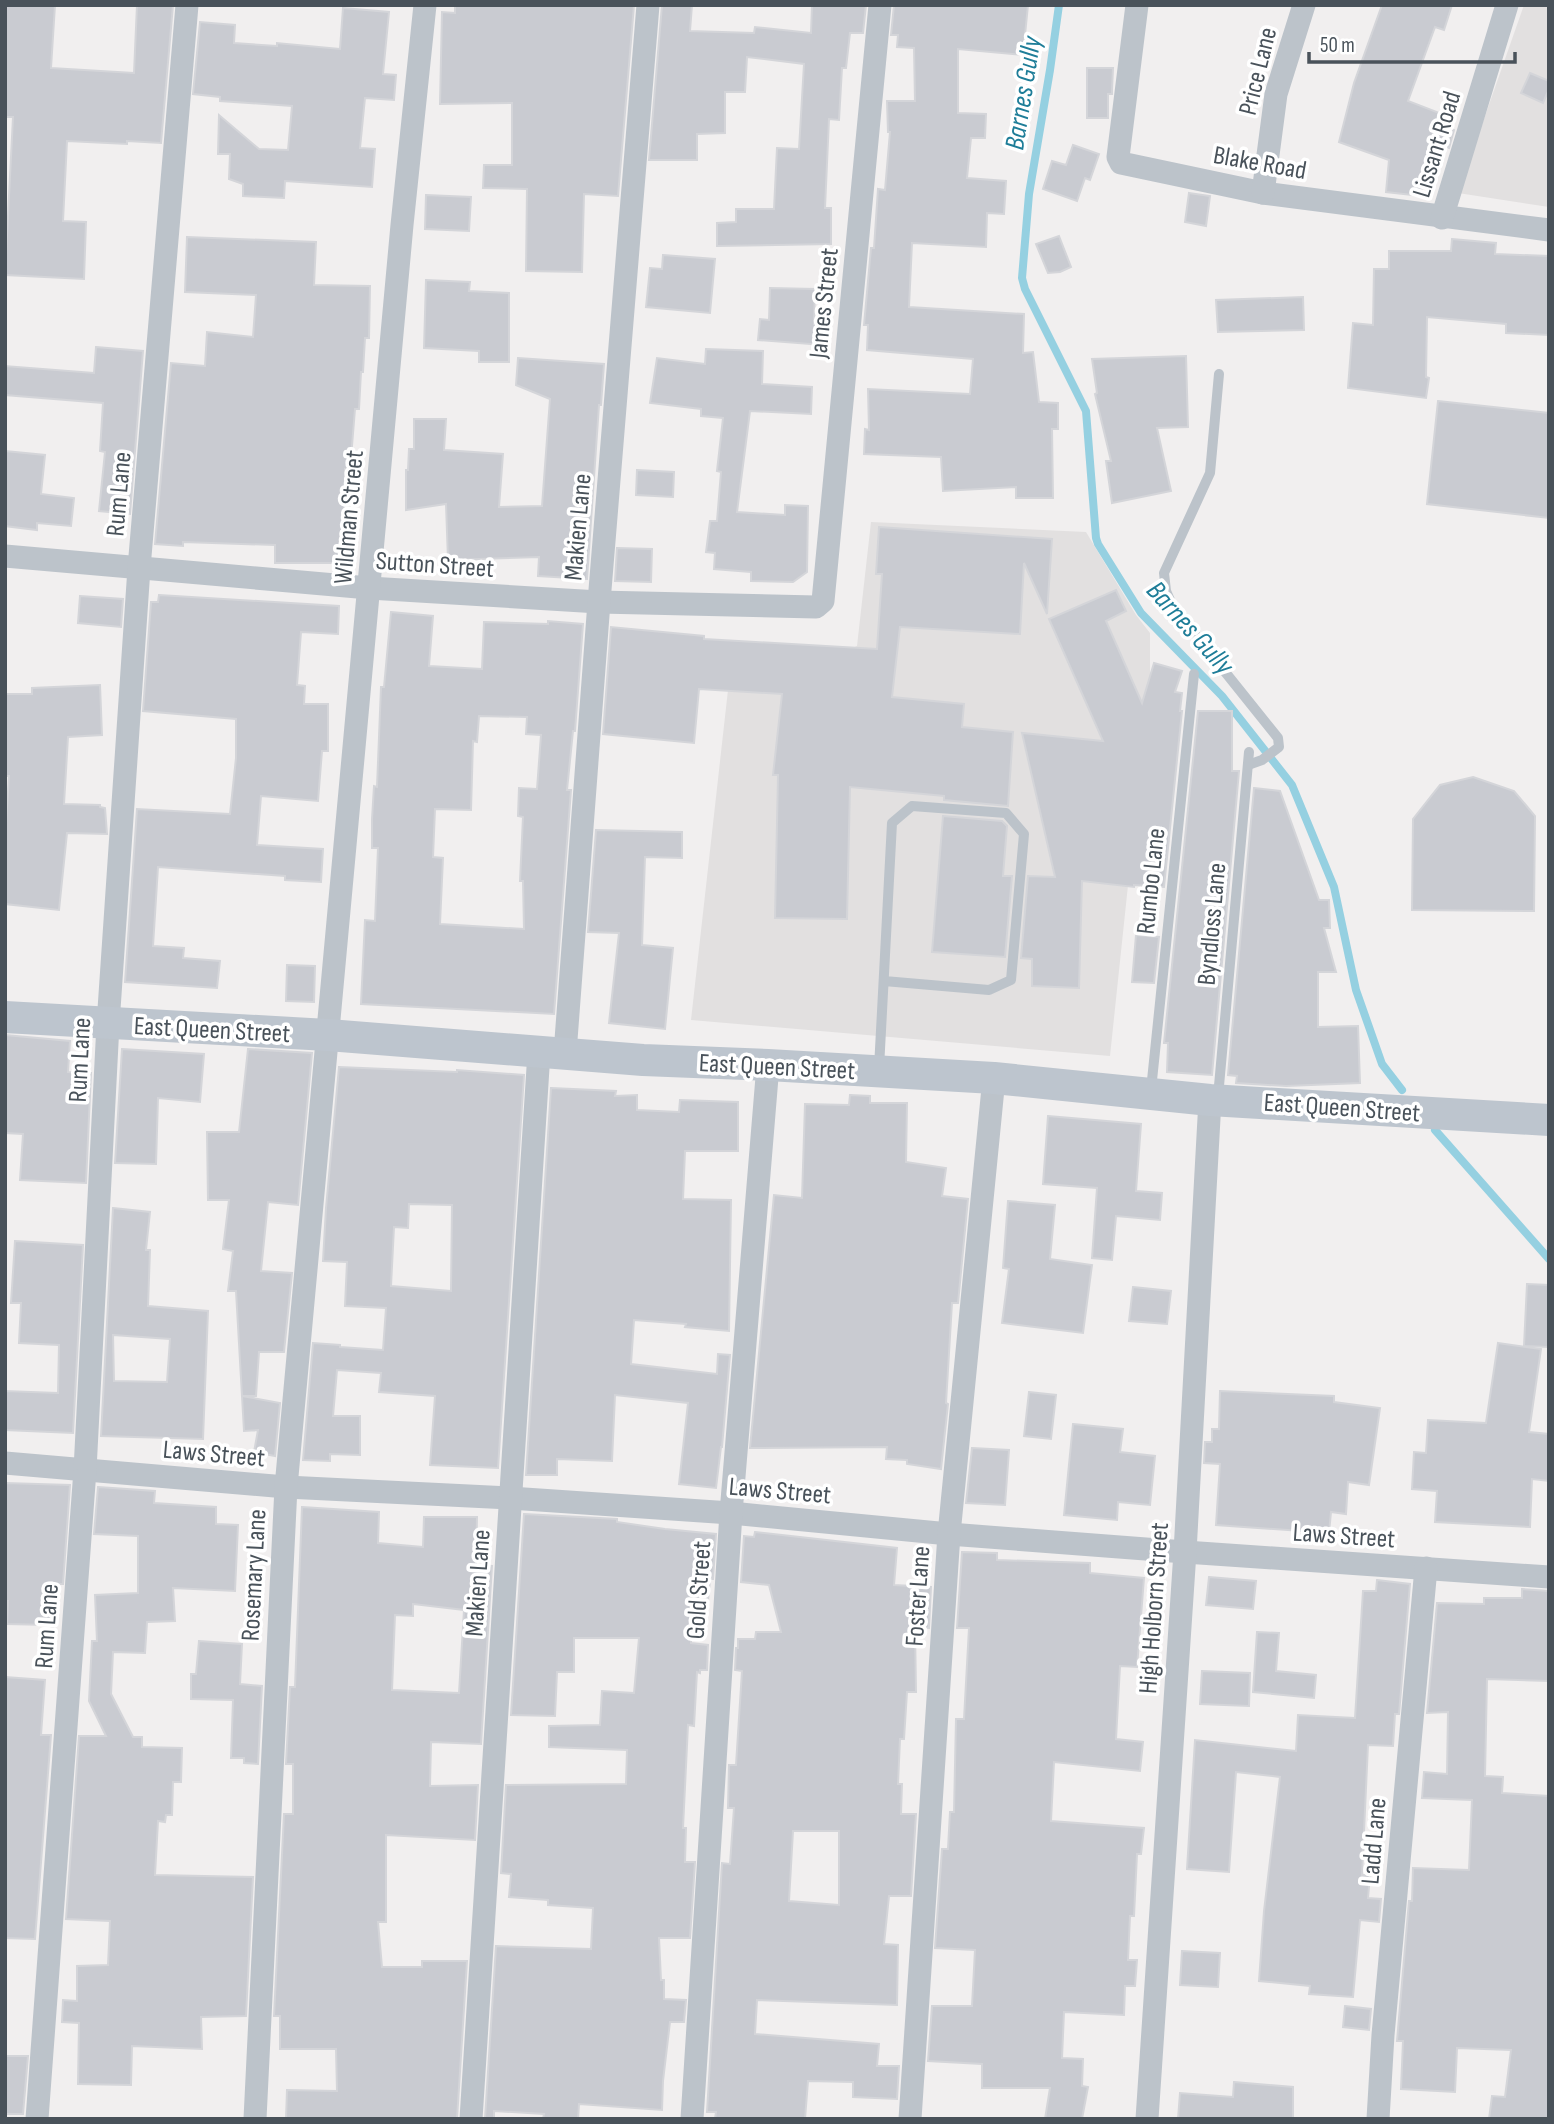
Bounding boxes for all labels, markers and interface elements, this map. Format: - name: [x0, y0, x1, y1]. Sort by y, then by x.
- scale bar: [1309, 21, 1516, 65]
- street label: Price Lane: [1233, 24, 1284, 118]
- water label: Barnes Gully: [998, 33, 1049, 152]
- text: 50 m: [1320, 33, 1355, 58]
- street label: Lissant Road: [1407, 88, 1468, 201]
- street label: Blake Road: [1211, 140, 1309, 187]
- street label: James Street: [803, 246, 846, 361]
- street label: Wildman Street: [328, 449, 371, 585]
- street label: Rum Lane: [100, 450, 139, 538]
- street label: Makien Lane: [558, 472, 599, 582]
- street label: Sutton Street: [375, 546, 495, 585]
- water label: Barnes Gully: [1139, 574, 1241, 683]
- street label: Rumbo Lane: [1131, 827, 1172, 936]
- street label: Byndloss Lane: [1192, 862, 1233, 987]
- street label: East Queen Street: [133, 1011, 291, 1050]
- street label: Rum Lane: [63, 1017, 98, 1103]
- street label: East Queen Street: [698, 1048, 856, 1087]
- street label: East Queen Street: [1263, 1088, 1421, 1129]
- street label: Laws Street: [162, 1435, 266, 1474]
- street label: Laws Street: [728, 1472, 832, 1511]
- street label: Rosemary Lane: [236, 1508, 273, 1642]
- street label: Laws Street: [1292, 1517, 1396, 1556]
- street label: High Holborn Street: [1133, 1521, 1176, 1695]
- street label: Makien Lane: [459, 1529, 498, 1638]
- street label: Gold Street: [681, 1540, 718, 1640]
- street label: Foster Lane: [900, 1545, 937, 1647]
- street label: Rum Lane: [29, 1583, 66, 1670]
- street label: Ladd Lane: [1355, 1797, 1394, 1886]

